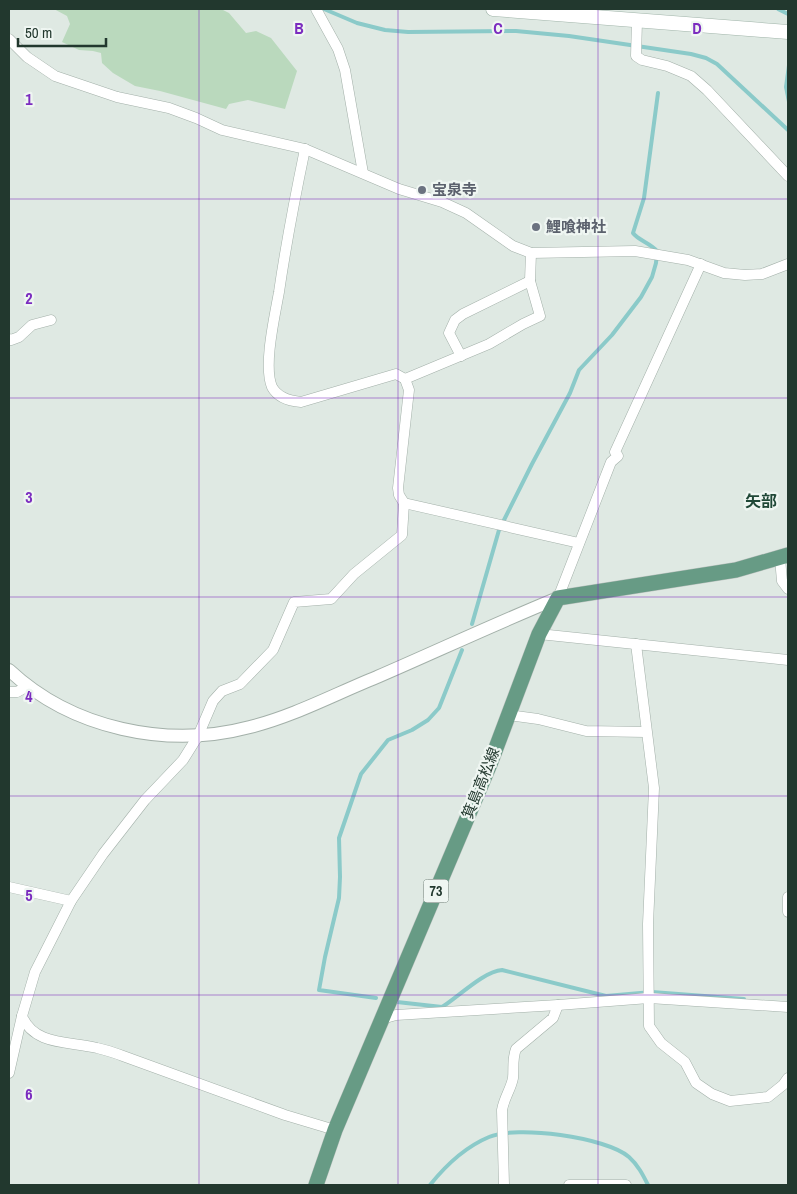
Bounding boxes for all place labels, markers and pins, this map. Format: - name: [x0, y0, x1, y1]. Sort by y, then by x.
- place label: 宝泉寺: [432, 179, 477, 200]
- marker: 宝泉寺: [416, 184, 428, 196]
- place label: 鯉喰神社: [546, 216, 606, 237]
- marker: 鯉喰神社: [530, 221, 542, 233]

